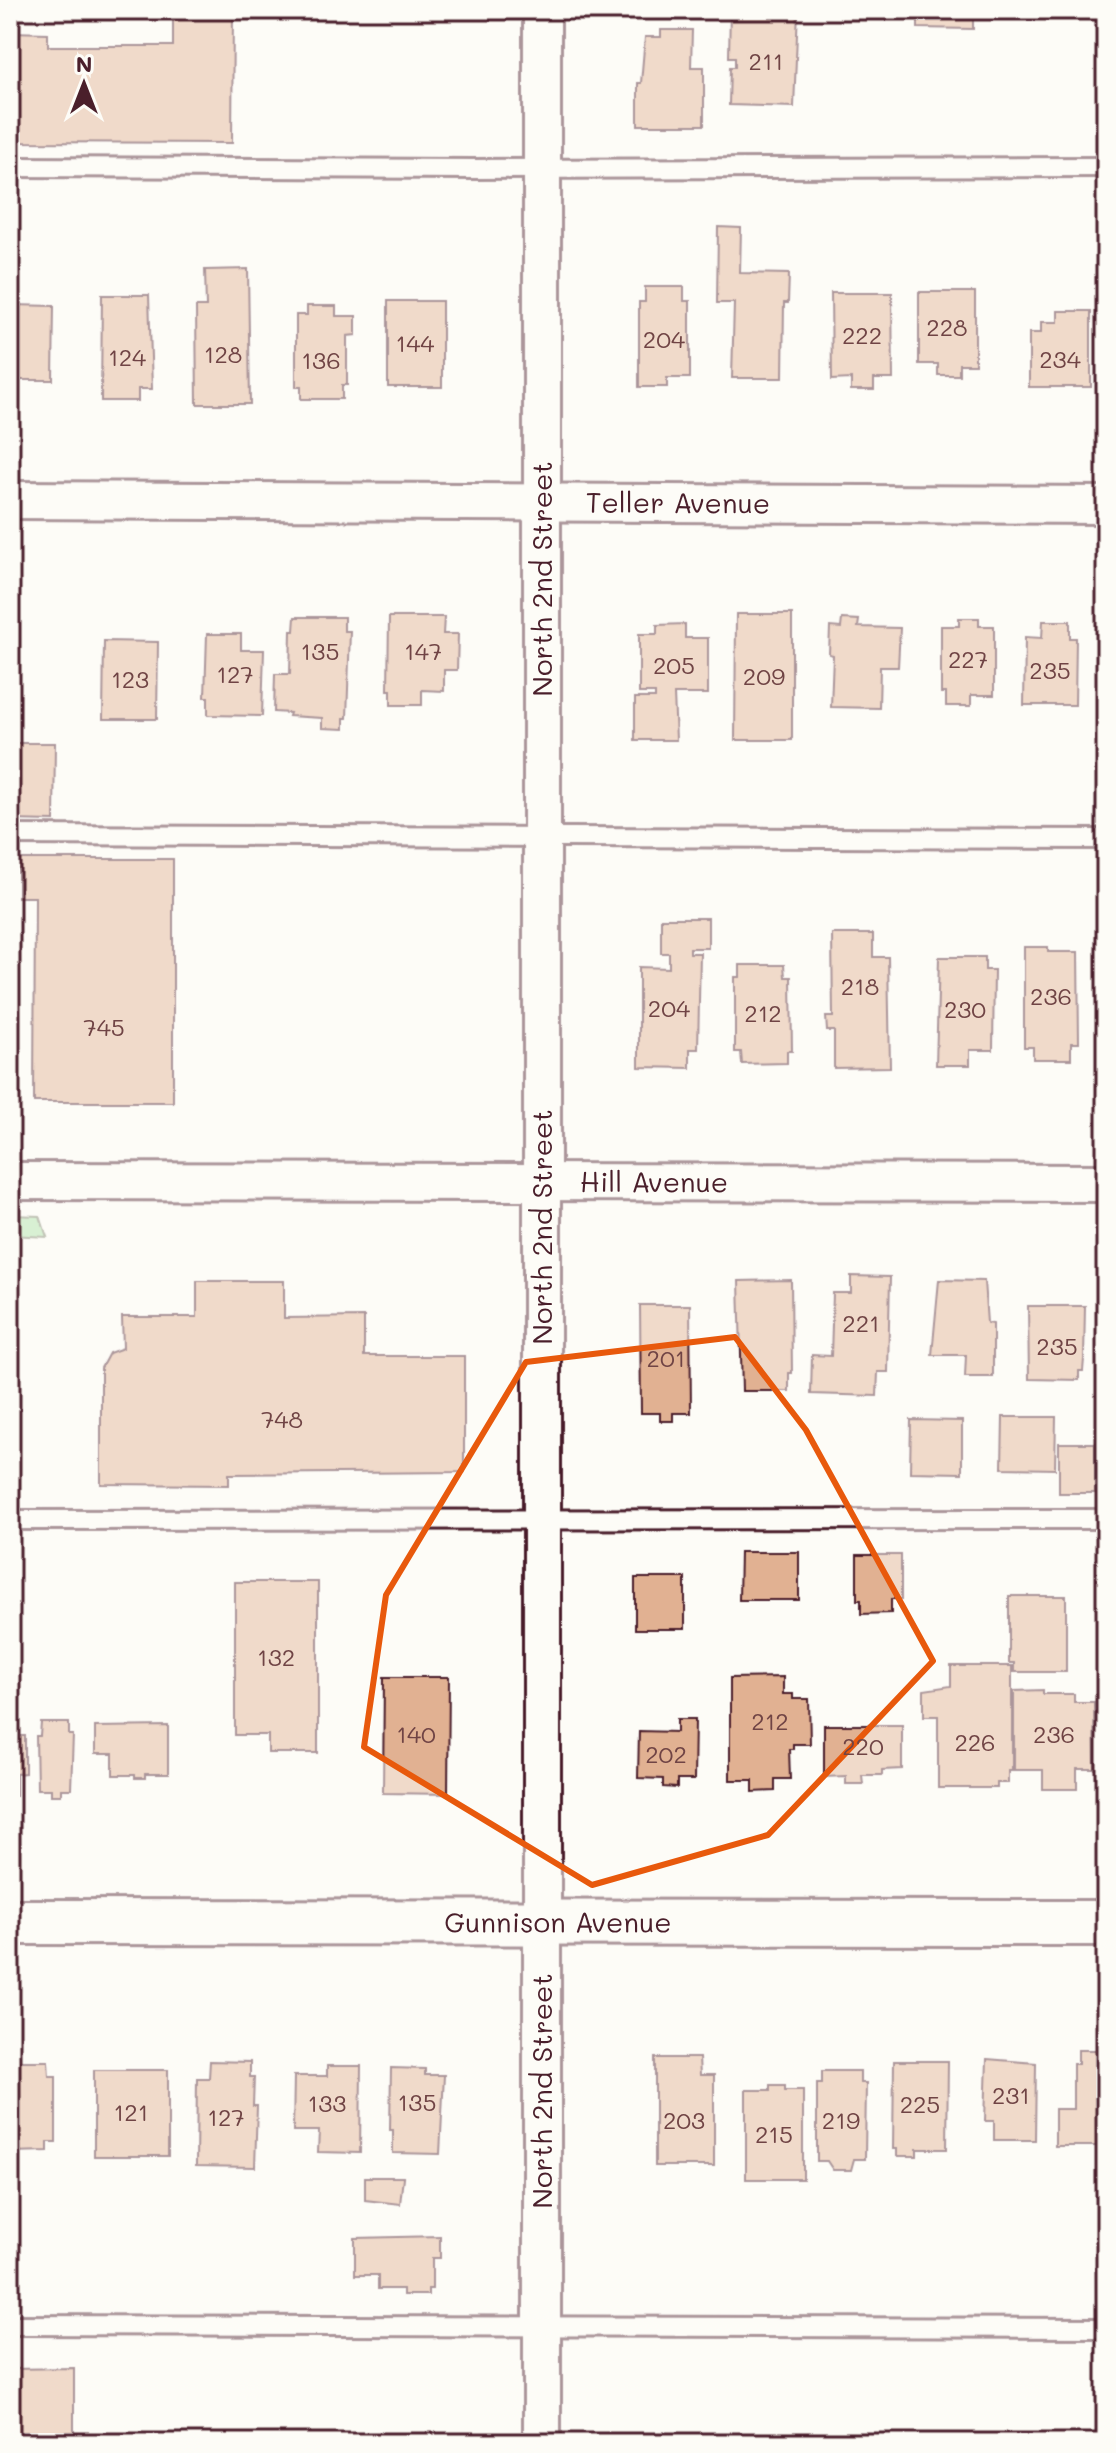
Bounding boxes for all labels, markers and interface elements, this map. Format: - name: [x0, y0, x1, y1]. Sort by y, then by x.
- north arrow: [44, 44, 124, 124]
- house number: 211: [749, 45, 783, 76]
- text: N: [76, 49, 92, 78]
- house number: 228: [926, 311, 968, 342]
- house number: 222: [842, 319, 882, 350]
- house number: 204: [643, 323, 685, 354]
- house number: 144: [396, 327, 434, 358]
- house number: 128: [204, 338, 242, 369]
- house number: 124: [108, 341, 146, 372]
- house number: 234: [1039, 343, 1081, 374]
- house number: 136: [301, 344, 341, 375]
- street label: North 2nd Street: [523, 461, 559, 697]
- street label: Teller Avenue: [586, 484, 770, 520]
- house number: 135: [301, 635, 339, 666]
- house number: 147: [404, 635, 442, 666]
- house number: 227: [948, 643, 988, 674]
- house number: 205: [653, 649, 695, 680]
- house number: 235: [1029, 654, 1071, 685]
- house number: 127: [216, 658, 254, 689]
- house number: 209: [743, 660, 785, 691]
- house number: 123: [111, 663, 149, 694]
- house number: 218: [841, 970, 879, 1001]
- house number: 236: [1030, 980, 1072, 1011]
- house number: 204: [648, 992, 690, 1023]
- house number: 230: [944, 993, 986, 1024]
- house number: 212: [744, 997, 782, 1028]
- house number: 745: [83, 1011, 125, 1042]
- street label: North 2nd Street: [523, 1109, 559, 1345]
- street label: Hill Avenue: [580, 1163, 728, 1199]
- house number: 221: [842, 1307, 880, 1338]
- house number: 235: [1036, 1330, 1078, 1361]
- house number: 201: [647, 1342, 685, 1373]
- house number: 748: [261, 1403, 303, 1434]
- house number: 132: [257, 1641, 295, 1672]
- house number: 212: [751, 1705, 789, 1736]
- house number: 140: [396, 1718, 436, 1749]
- house number: 236: [1033, 1718, 1075, 1749]
- house number: 226: [954, 1726, 996, 1757]
- house number: 220: [842, 1730, 884, 1761]
- house number: 202: [645, 1738, 687, 1769]
- street label: Gunnison Avenue: [444, 1903, 672, 1940]
- street label: North 2nd Street: [523, 1973, 559, 2209]
- house number: 231: [992, 2079, 1030, 2110]
- house number: 135: [398, 2086, 436, 2117]
- house number: 133: [308, 2087, 346, 2118]
- house number: 225: [900, 2088, 940, 2119]
- house number: 121: [114, 2096, 148, 2127]
- house number: 127: [207, 2101, 245, 2132]
- house number: 203: [663, 2104, 705, 2135]
- house number: 219: [822, 2104, 860, 2135]
- house number: 215: [755, 2118, 793, 2149]

